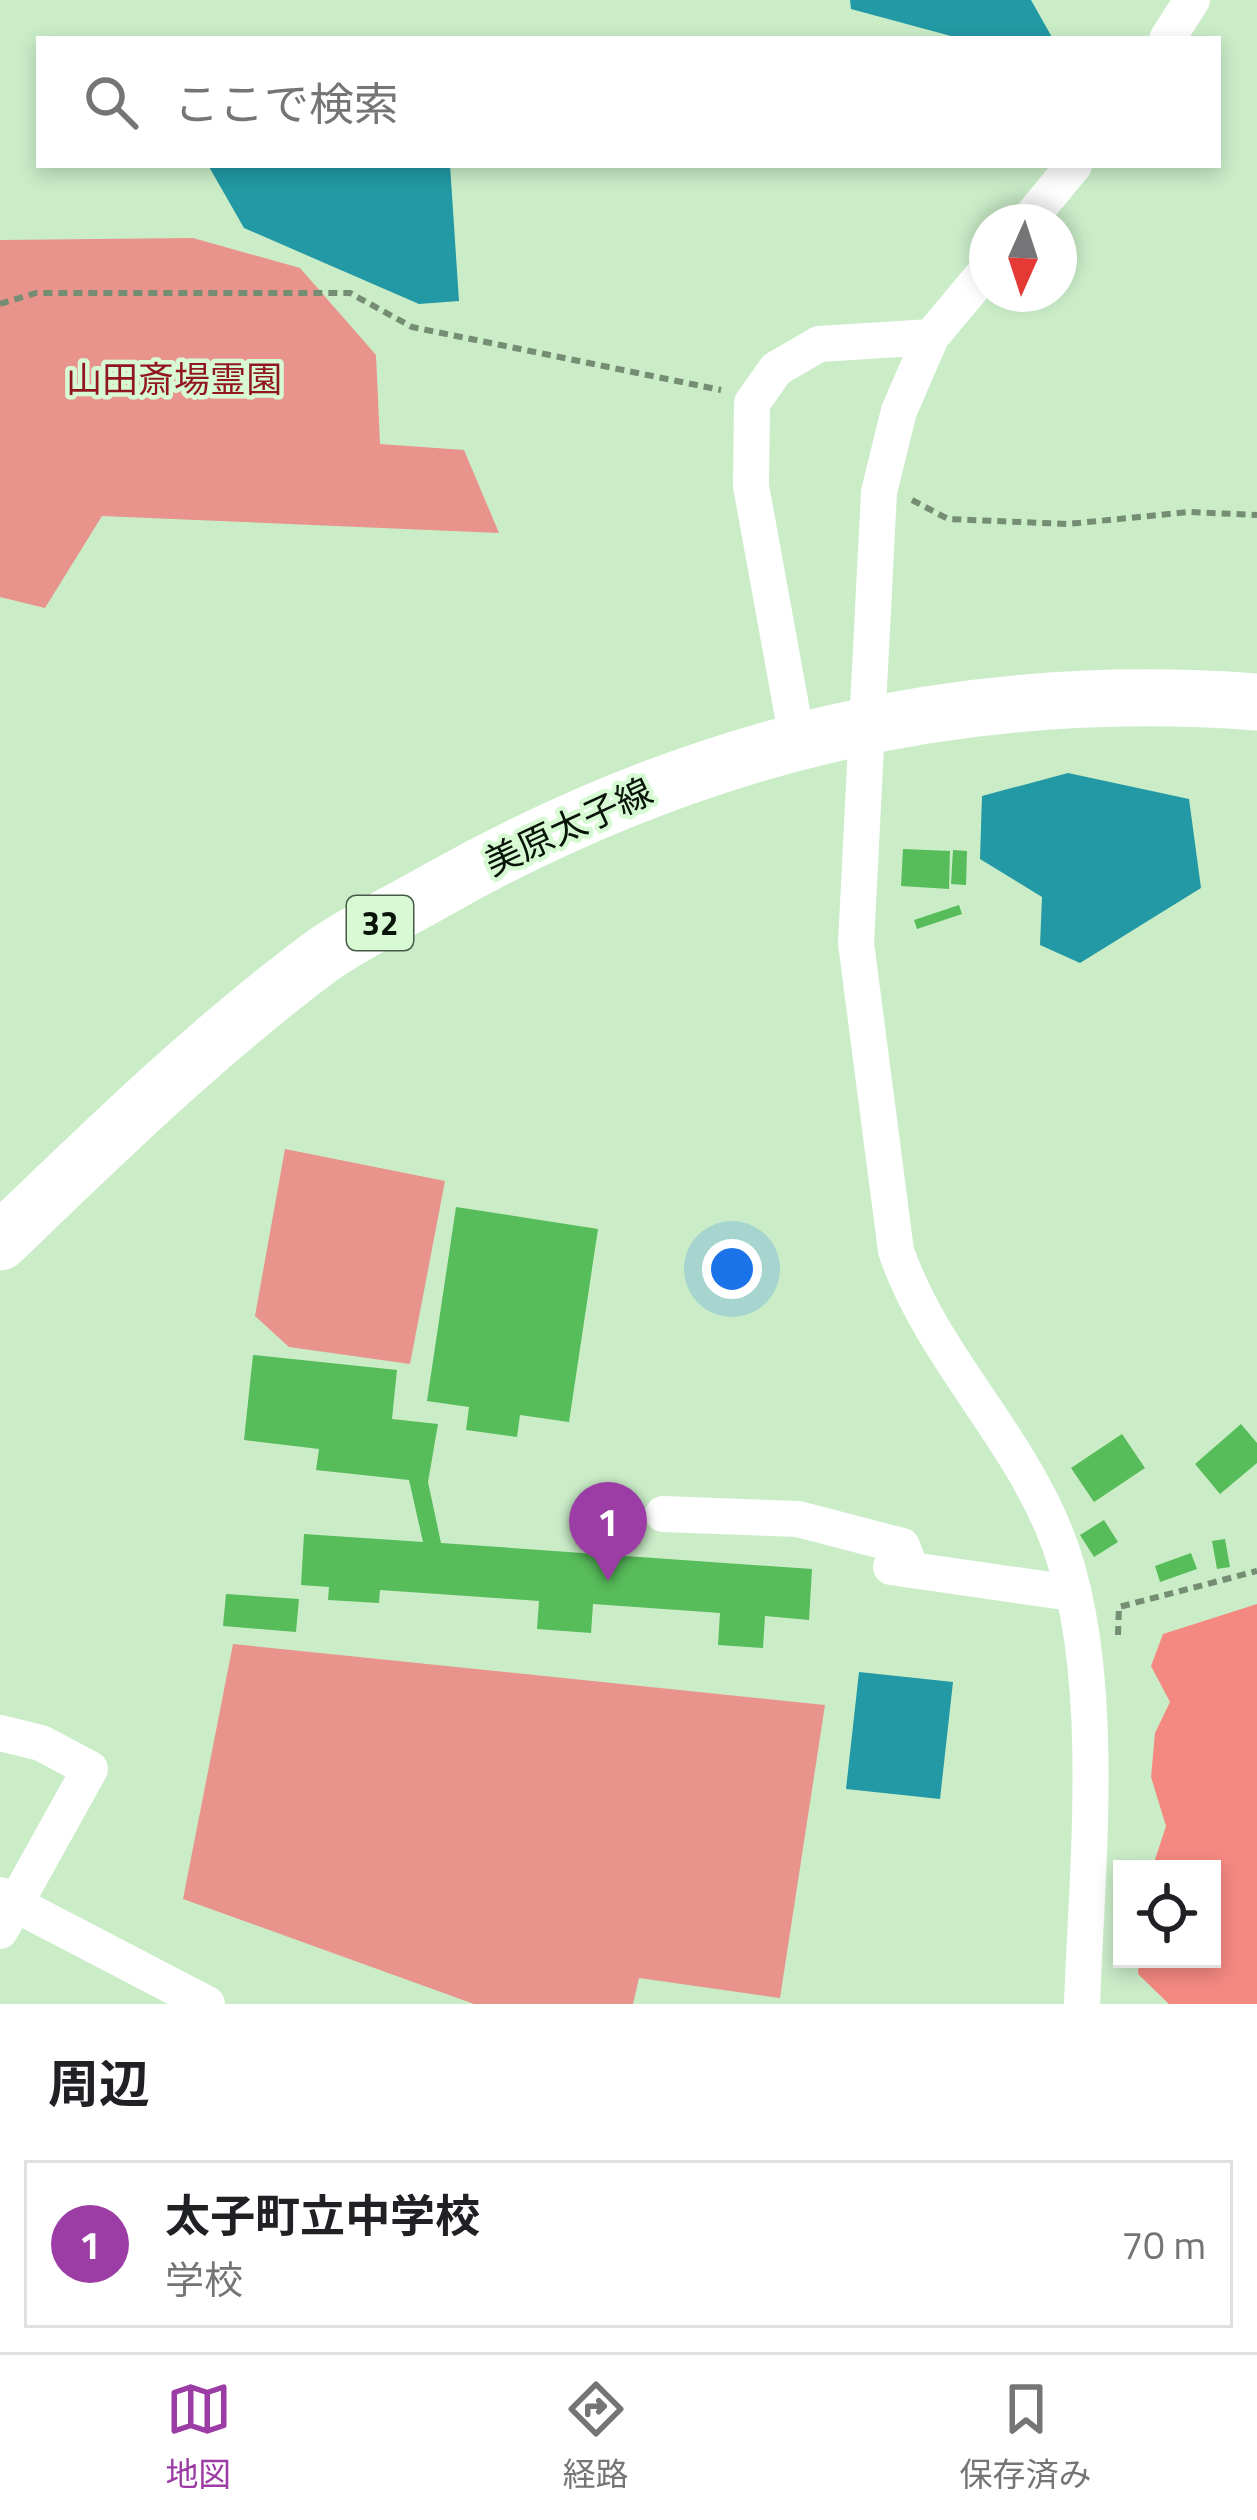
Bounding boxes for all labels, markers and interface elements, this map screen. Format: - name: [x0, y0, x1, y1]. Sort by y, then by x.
- search box: [36, 36, 1221, 168]
- icon: search: [78, 69, 144, 135]
- text: ここで検索: [174, 69, 399, 137]
- north arrow: [969, 204, 1077, 312]
- park label: 山田斎場霊園: [66, 351, 282, 406]
- street label: 美原太子線: [475, 763, 661, 889]
- road number: 32: [347, 896, 413, 950]
- your location: [702, 1239, 762, 1299]
- pin: 1: [569, 1482, 647, 1581]
- map controls: [1113, 1860, 1221, 1968]
- button: locate: [1113, 1860, 1221, 1968]
- text: 周辺: [48, 2044, 150, 2122]
- text: 太子町立中学校: [165, 2181, 480, 2249]
- text: 1: [79, 2215, 101, 2274]
- text: 70 m: [1121, 2215, 1206, 2274]
- text: 学校: [165, 2250, 243, 2309]
- tab: 地図: [166, 2376, 232, 2499]
- tab: 経路: [563, 2376, 629, 2499]
- tab: 保存済み: [960, 2376, 1092, 2499]

